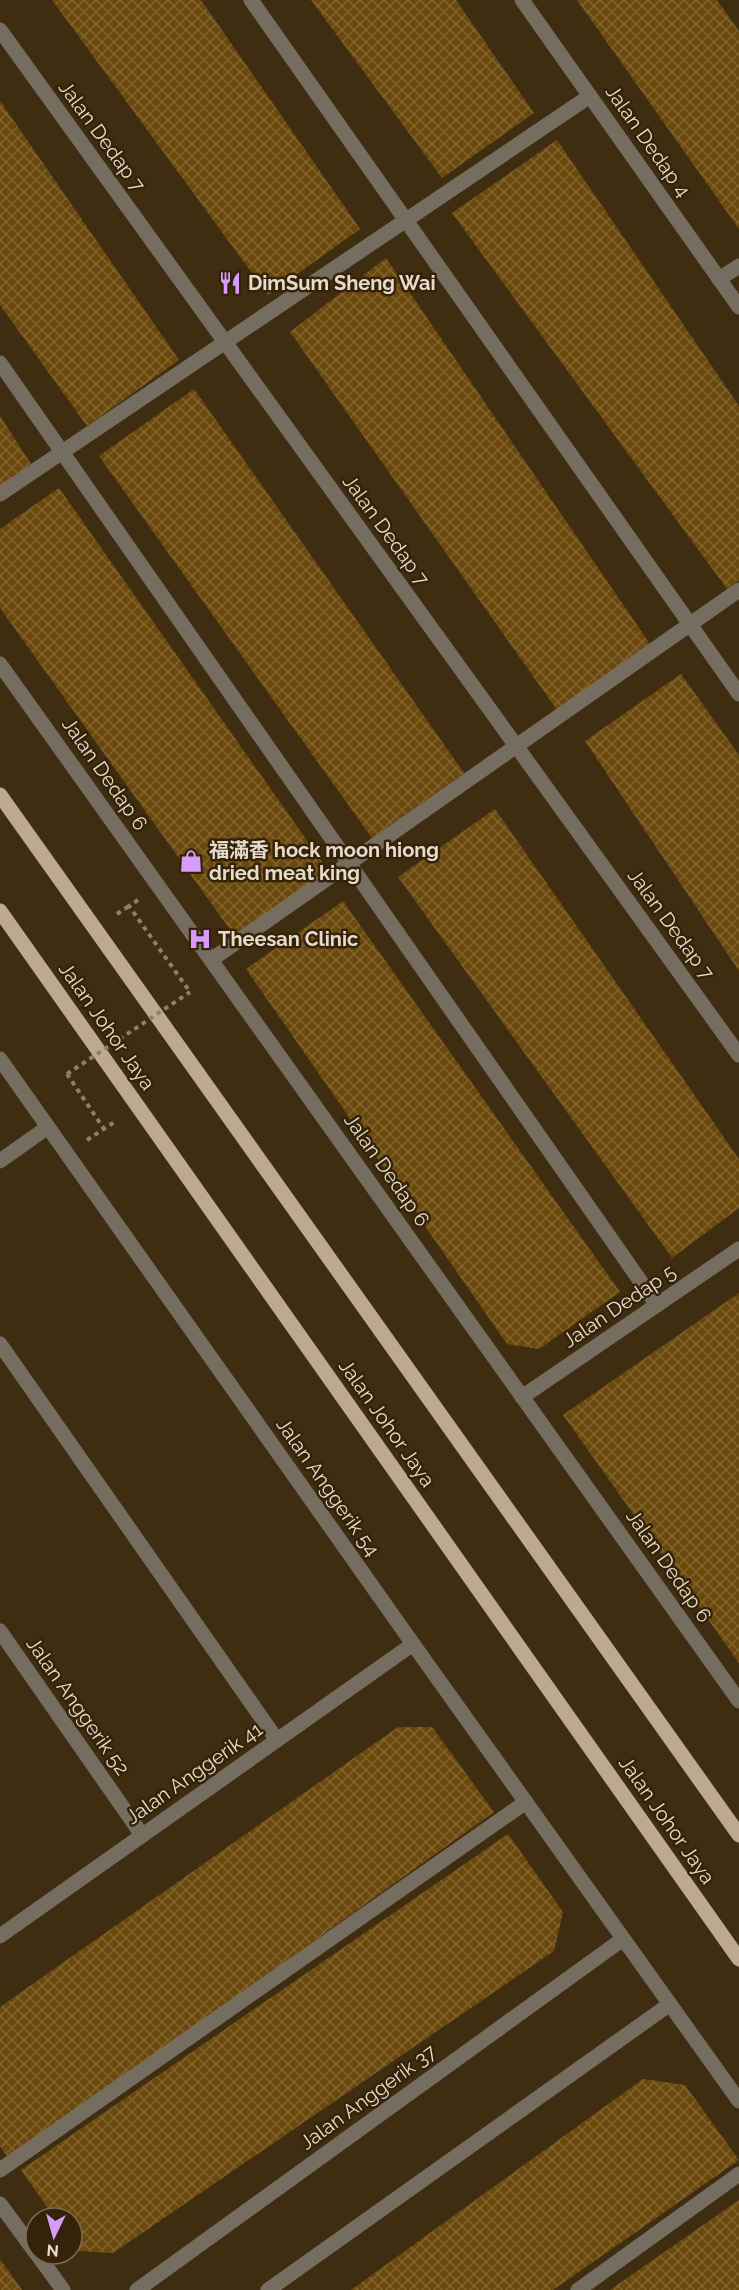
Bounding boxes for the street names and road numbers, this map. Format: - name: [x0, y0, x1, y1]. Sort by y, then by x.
- street label: Jalan Dedap 7: [54, 76, 150, 196]
- street label: Jalan Dedap 4: [601, 80, 695, 202]
- street label: Jalan Dedap 7: [338, 470, 434, 590]
- street label: Jalan Dedap 6: [57, 713, 153, 835]
- street label: Jalan Dedap 7: [623, 864, 719, 984]
- street label: Jalan Johor Jaya: [54, 958, 160, 1094]
- street label: Jalan Dedap 6: [339, 1109, 435, 1231]
- street label: Jalan Dedap 5: [558, 1259, 680, 1353]
- street label: Jalan Johor Jaya: [334, 1355, 440, 1491]
- street label: Jalan Anggerik 54: [271, 1413, 385, 1561]
- street label: Jalan Dedap 6: [621, 1505, 717, 1627]
- street label: Jalan Anggerik 52: [21, 1632, 135, 1780]
- street label: Jalan Anggerik 41: [121, 1717, 267, 1829]
- street label: Jalan Johor Jaya: [614, 1752, 720, 1888]
- street label: Jalan Anggerik 37: [295, 2039, 441, 2155]

